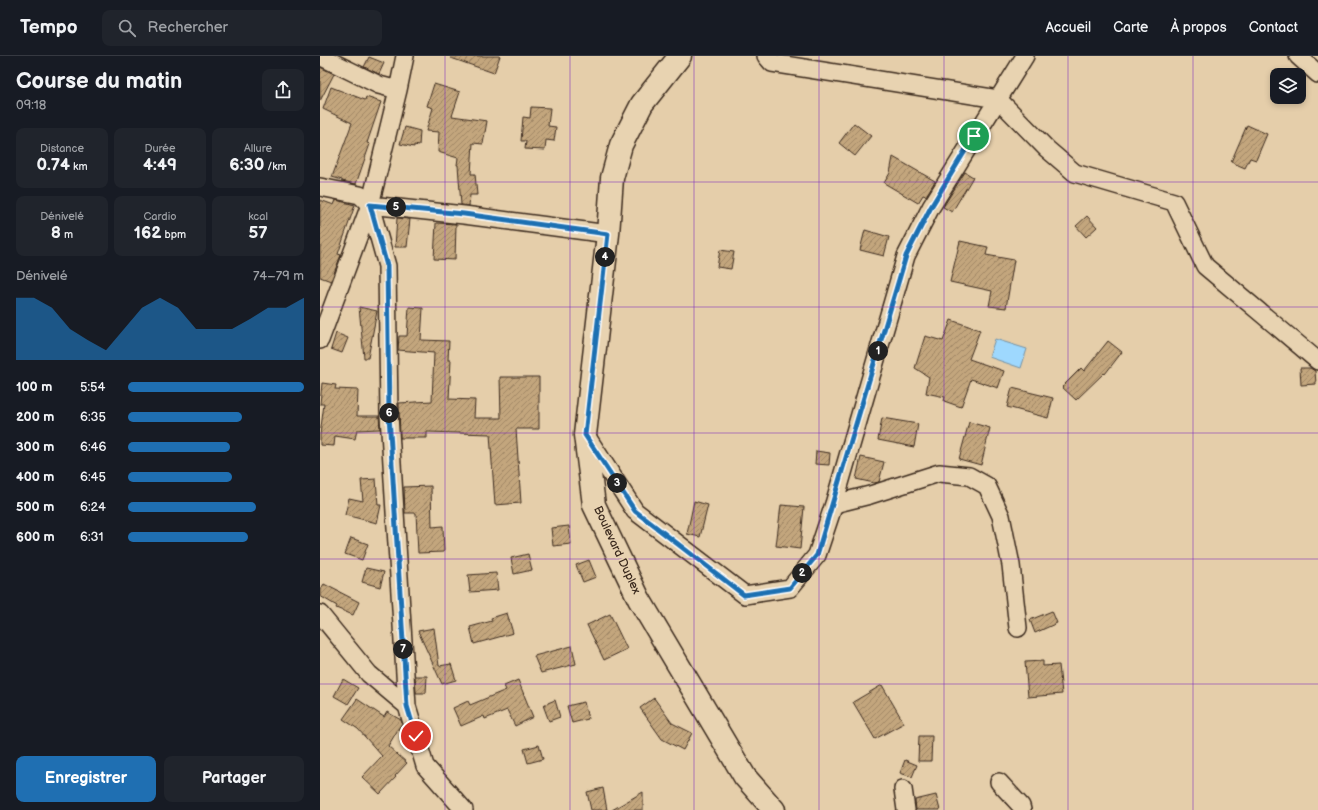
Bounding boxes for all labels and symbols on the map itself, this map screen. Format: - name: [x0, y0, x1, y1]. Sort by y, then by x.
- pin: [957, 119, 991, 153]
- pin: 5: [386, 197, 406, 217]
- pin: 4: [595, 247, 615, 267]
- pin: 1: [868, 341, 888, 361]
- pin: 6: [379, 403, 399, 423]
- pin: 3: [607, 473, 627, 493]
- street label: Boulevard Duplex: [590, 504, 644, 597]
- pin: 2: [792, 563, 812, 583]
- pin: 7: [393, 639, 413, 659]
- pin: [399, 719, 433, 753]

